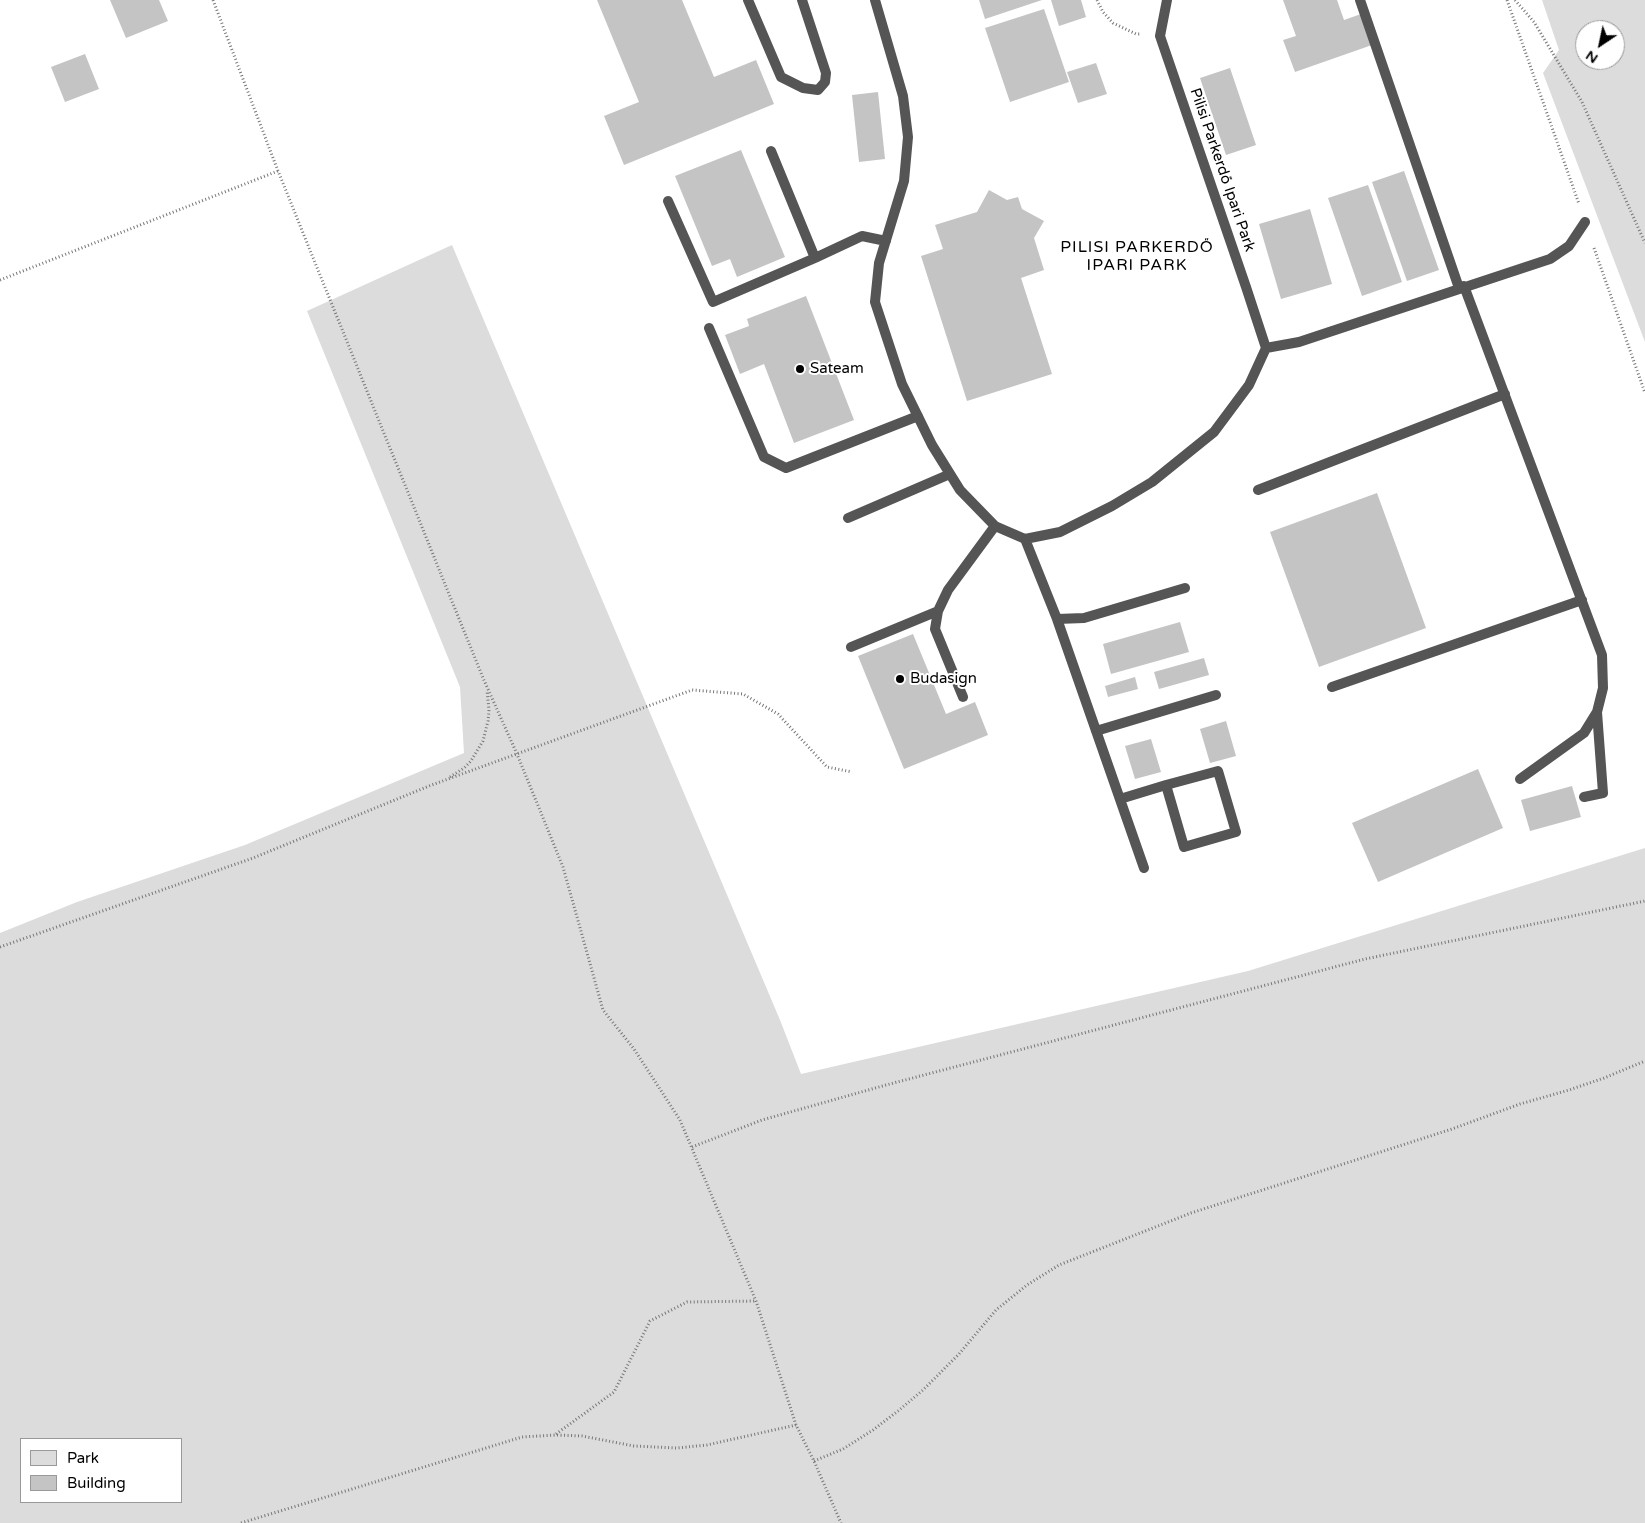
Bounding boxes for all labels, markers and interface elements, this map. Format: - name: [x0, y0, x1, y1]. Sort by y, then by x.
- north arrow: [1575, 20, 1625, 70]
- text: N: [1582, 47, 1601, 67]
- street label: Pilisi Parkerdő Ipari Park: [1186, 86, 1258, 254]
- district label: PILISI PARKERDŐ IPARI PARK: [1058, 238, 1216, 276]
- place label: Sateam: [810, 360, 864, 378]
- marker: Sateam: [794, 363, 806, 375]
- place label: Budasign: [910, 670, 977, 688]
- marker: Budasign: [894, 673, 906, 685]
- legend: [20, 1438, 182, 1503]
- text: Park: [67, 1449, 99, 1467]
- text: Building: [67, 1474, 126, 1492]

